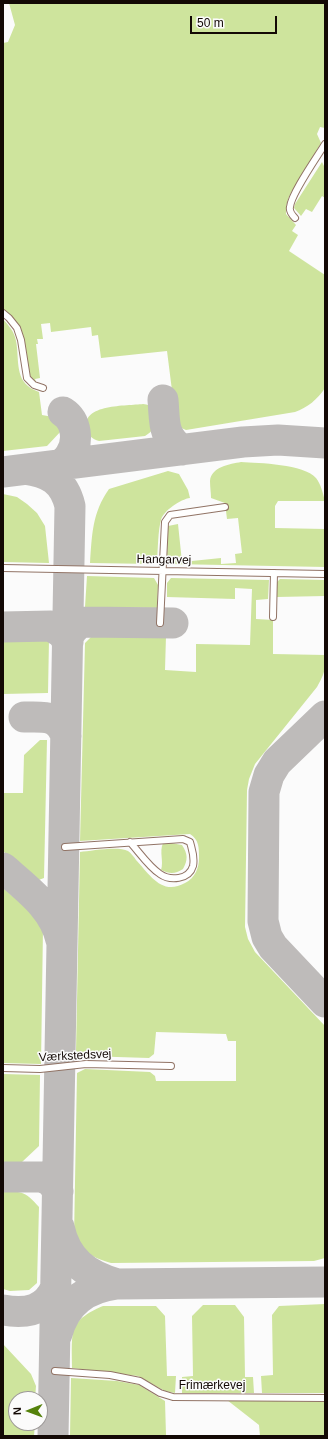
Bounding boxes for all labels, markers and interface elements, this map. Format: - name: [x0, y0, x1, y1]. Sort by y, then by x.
- scale bar: [192, 8, 279, 34]
- text: 50 m: [197, 16, 224, 30]
- street label: Hangarvej: [137, 552, 191, 568]
- street label: Værkstedsvej: [38, 1047, 112, 1065]
- street label: Frimærkevej: [179, 1379, 245, 1393]
- north arrow: [8, 1391, 48, 1431]
- text: N: [11, 1407, 23, 1415]

